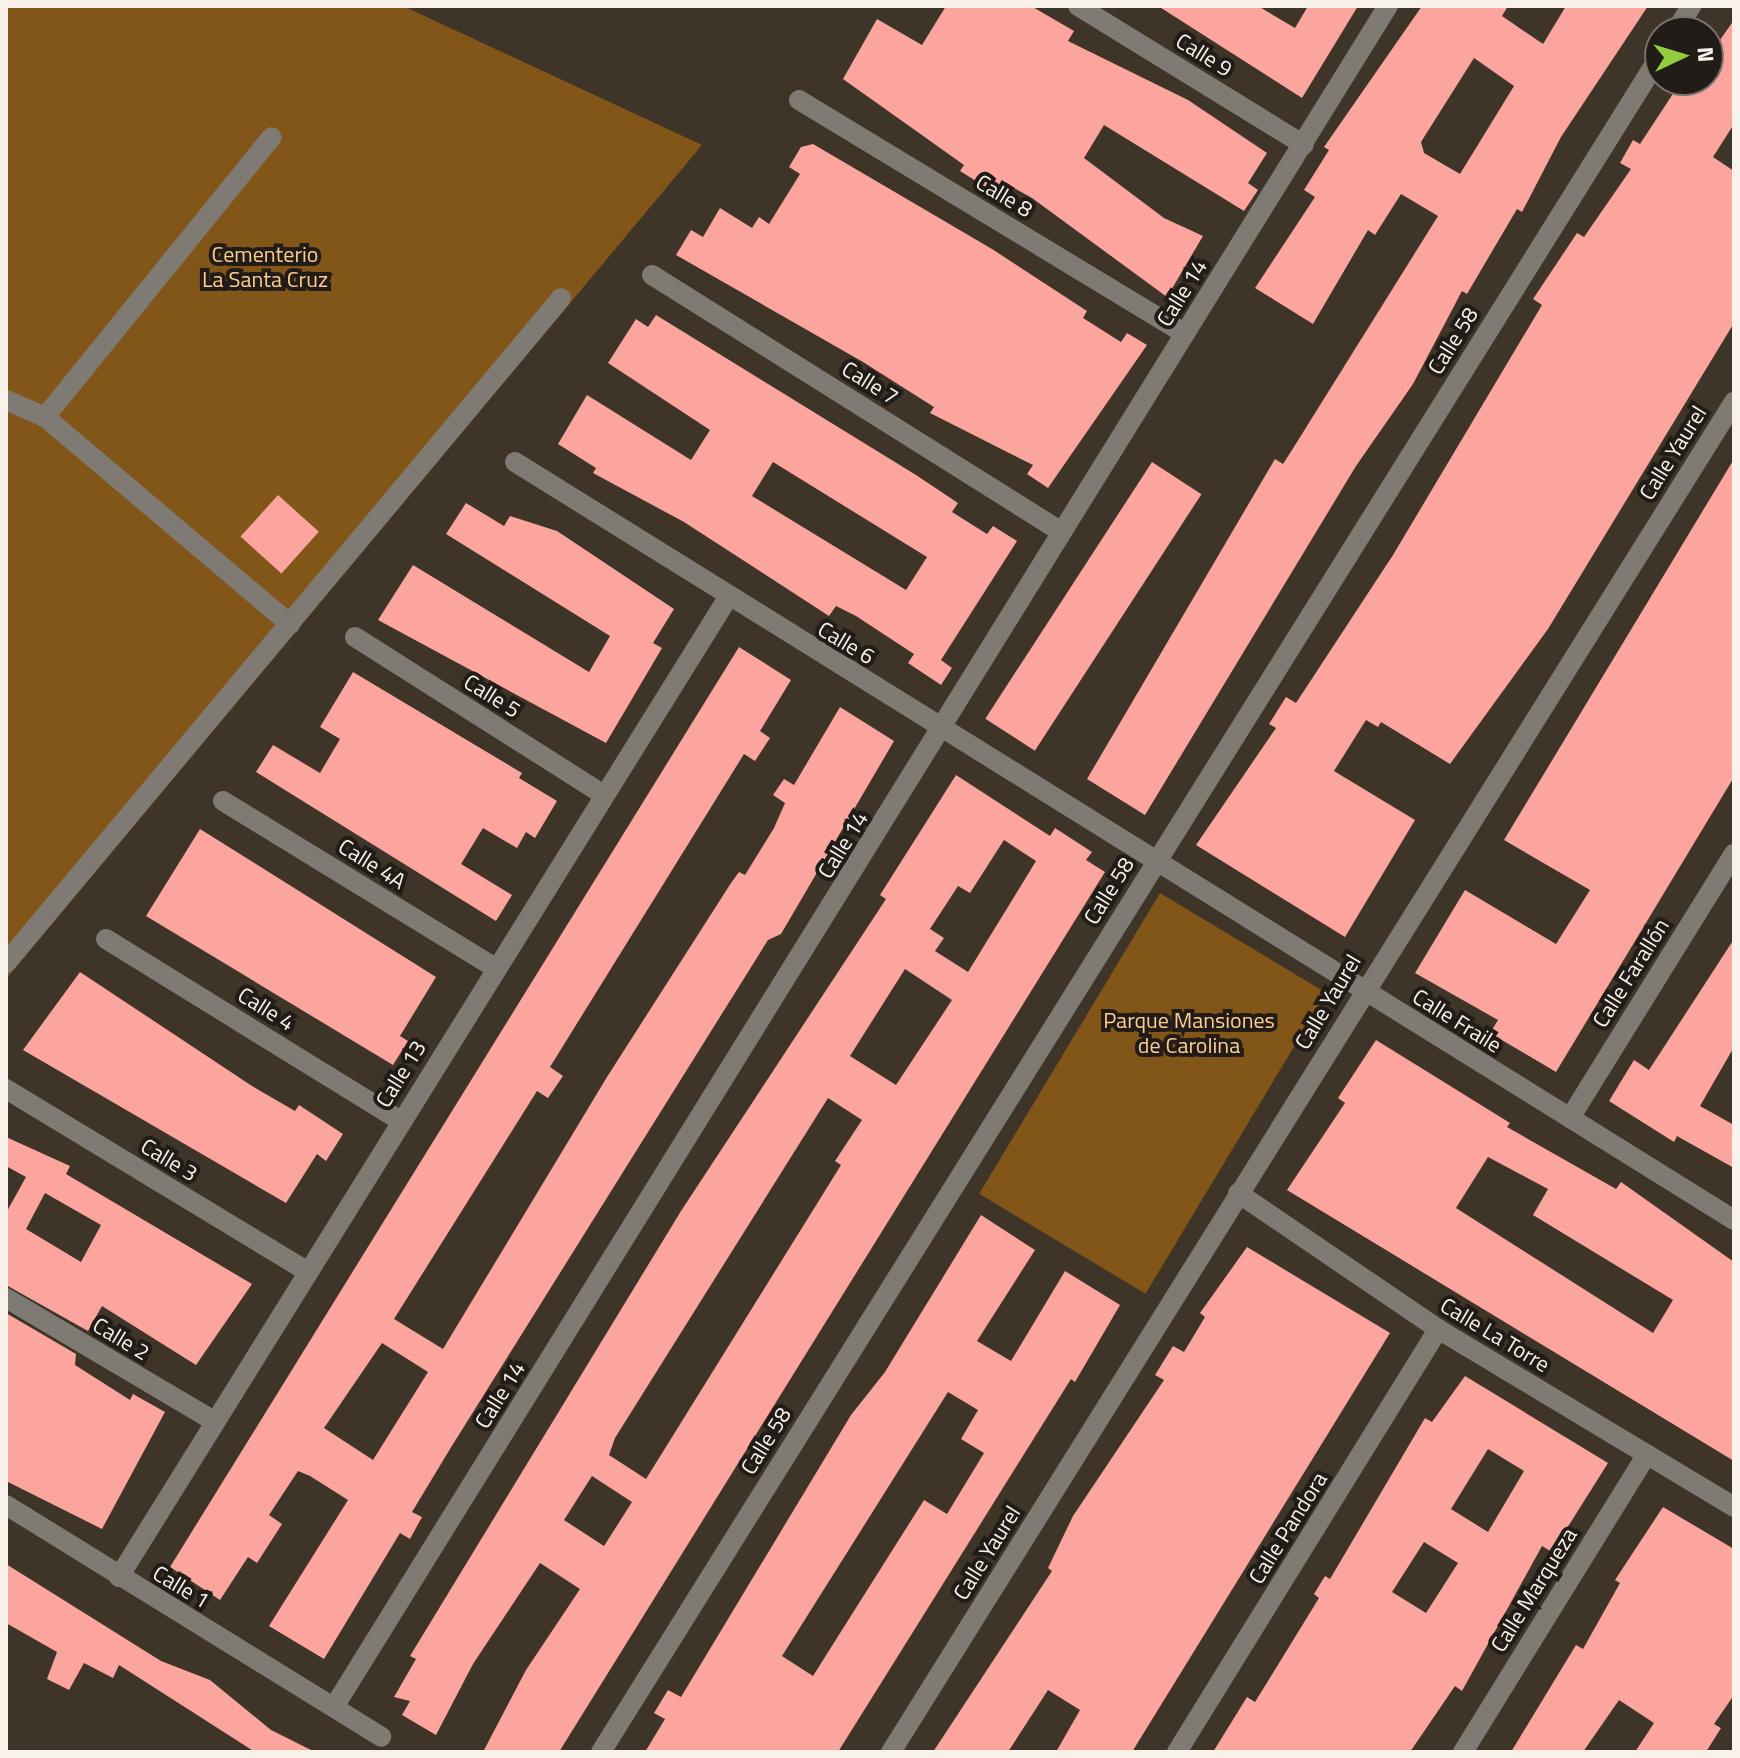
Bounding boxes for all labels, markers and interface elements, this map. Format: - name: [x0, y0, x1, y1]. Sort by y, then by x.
- north arrow: [1644, 16, 1724, 96]
- street label: Calle 9: [1171, 28, 1237, 82]
- text: N: [1688, 46, 1723, 63]
- street label: Calle 8: [971, 169, 1037, 223]
- park label: Cementerio La Santa Cruz: [202, 241, 328, 292]
- street label: Calle 14: [1151, 255, 1213, 331]
- street label: Calle 58: [1422, 303, 1484, 379]
- street label: Calle 7: [837, 356, 903, 410]
- street label: Calle Yaurel: [1634, 401, 1712, 505]
- street label: Calle 6: [813, 616, 879, 670]
- street label: Calle 5: [459, 669, 525, 723]
- street label: Calle 14: [812, 807, 874, 883]
- street label: Calle 4A: [333, 833, 411, 895]
- street label: Calle 58: [1078, 853, 1140, 929]
- street label: Calle Farallón: [1587, 914, 1675, 1032]
- street label: Calle Yaurel: [1289, 950, 1367, 1054]
- street label: Calle 4: [233, 982, 299, 1036]
- street label: Calle Fraile: [1408, 983, 1506, 1059]
- park label: Parque Mansiones de Carolina: [1103, 1007, 1275, 1058]
- street label: Calle 13: [370, 1036, 432, 1112]
- street label: Calle 3: [136, 1133, 202, 1187]
- street label: Calle La Torre: [1436, 1292, 1554, 1378]
- street label: Calle 2: [88, 1312, 154, 1366]
- street label: Calle 14: [469, 1357, 531, 1433]
- street label: Calle 58: [735, 1403, 797, 1479]
- street label: Calle Pandora: [1243, 1467, 1333, 1589]
- street label: Calle Yaurel: [948, 1501, 1026, 1605]
- street label: Calle Marqueza: [1485, 1523, 1583, 1657]
- street label: Calle 1: [148, 1560, 214, 1614]

